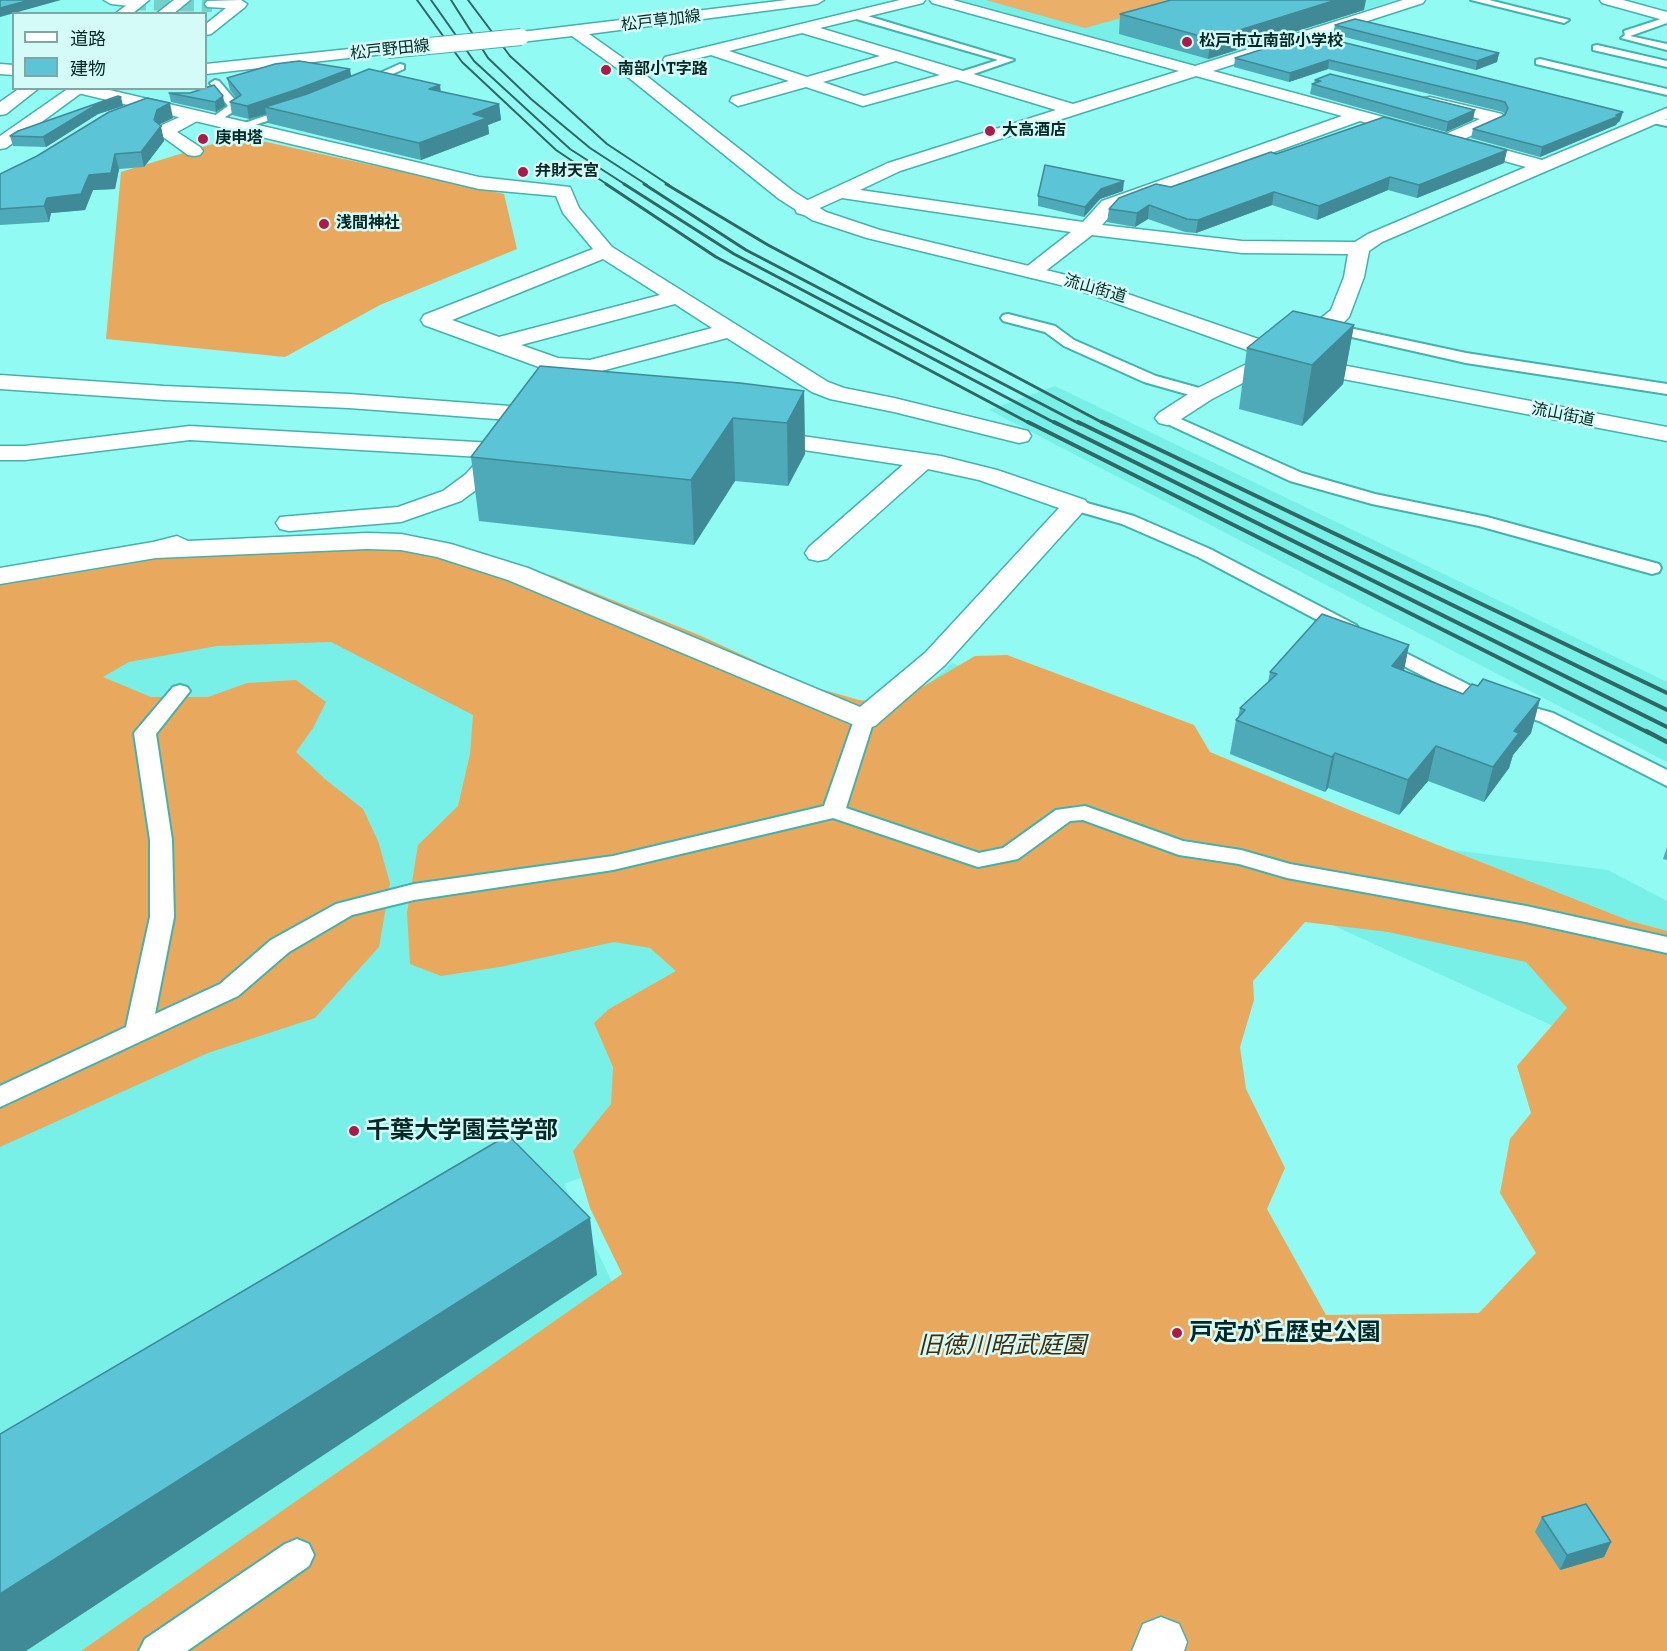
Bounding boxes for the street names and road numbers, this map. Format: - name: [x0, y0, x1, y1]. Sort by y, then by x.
- street label: 松戸草加線: [620, 7, 702, 35]
- street label: 松戸野田線: [349, 36, 431, 64]
- street label: 流山街道: [1062, 271, 1128, 307]
- street label: 流山街道: [1530, 399, 1596, 431]

